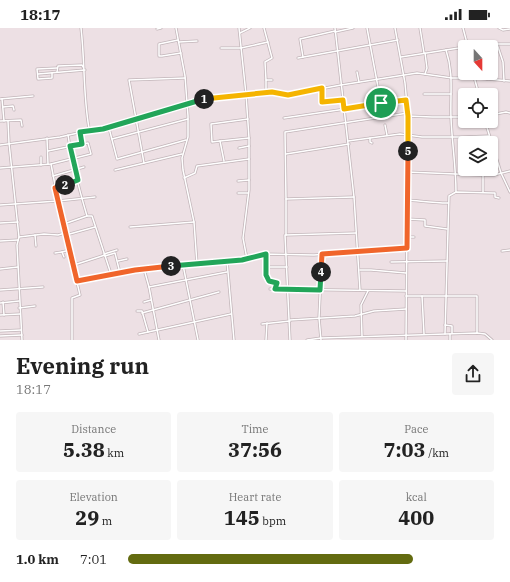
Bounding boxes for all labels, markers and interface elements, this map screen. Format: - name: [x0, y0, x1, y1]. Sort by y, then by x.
- text: 18:17: [20, 5, 61, 24]
- north arrow: [458, 40, 498, 80]
- map controls: [458, 40, 498, 176]
- pin: [364, 86, 398, 120]
- button: locate: [458, 88, 498, 128]
- pin: 1: [194, 89, 214, 109]
- text: 1: [201, 92, 207, 106]
- icon: arrive: [370, 92, 392, 114]
- button: layers: [458, 136, 498, 176]
- pin: 5: [398, 141, 418, 161]
- text: 5: [405, 144, 411, 158]
- pin: 2: [55, 175, 75, 195]
- text: 2: [62, 178, 68, 192]
- pin: 3: [161, 256, 181, 276]
- text: 3: [168, 259, 174, 273]
- pin: 4: [311, 262, 331, 282]
- text: 4: [318, 265, 324, 279]
- text: Evening run: [16, 351, 149, 380]
- button: share: [452, 353, 494, 395]
- text: 18:17: [16, 381, 51, 398]
- text: Distance: [71, 422, 116, 436]
- text: Time: [241, 422, 269, 436]
- text: Pace: [404, 422, 428, 436]
- text: 5.38: [63, 436, 105, 463]
- text: 37:56: [228, 436, 282, 463]
- text: 7:03: [384, 436, 426, 463]
- text: km: [105, 446, 124, 460]
- text: /km: [426, 446, 449, 460]
- text: Elevation: [69, 490, 118, 504]
- text: Heart rate: [229, 490, 281, 504]
- text: kcal: [406, 490, 427, 504]
- text: 29: [75, 504, 99, 531]
- text: 145: [224, 504, 260, 531]
- text: 400: [398, 504, 434, 531]
- text: m: [99, 514, 112, 528]
- text: bpm: [260, 514, 286, 528]
- text: 1.0 km: [16, 551, 59, 568]
- text: 7:01: [80, 551, 107, 568]

